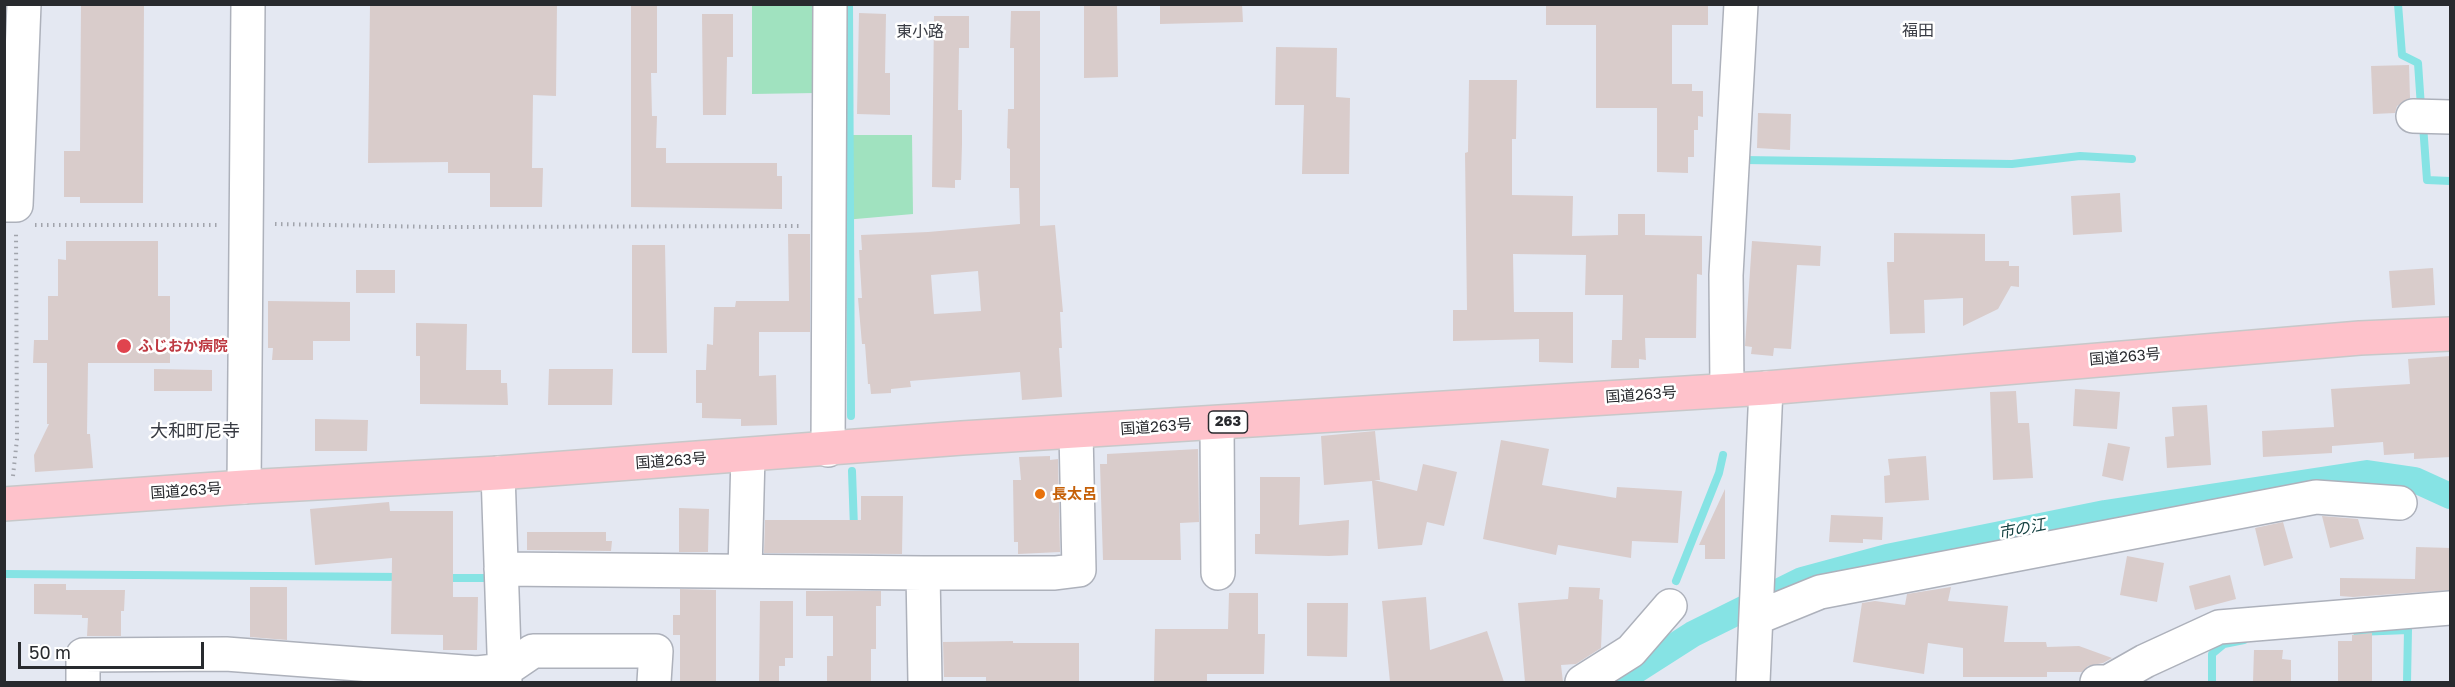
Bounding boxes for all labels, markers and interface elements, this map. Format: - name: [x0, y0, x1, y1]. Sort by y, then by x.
- district label: 福田: [1902, 21, 1934, 41]
- district label: 東小路: [896, 22, 944, 42]
- marker: ふじおか病院: [115, 337, 133, 355]
- place label: ふじおか病院: [138, 337, 228, 355]
- street label: 国道263号: [2089, 345, 2161, 369]
- street label: 国道263号: [1605, 384, 1677, 406]
- road number: 263: [1208, 411, 1248, 433]
- street label: 国道263号: [1120, 416, 1192, 438]
- district label: 大和町尼寺: [150, 420, 240, 442]
- street label: 国道263号: [635, 450, 707, 472]
- street label: 国道263号: [150, 480, 222, 502]
- place label: 長太呂: [1052, 485, 1097, 503]
- marker: 長太呂: [1033, 487, 1047, 501]
- water label: 市の江: [1997, 515, 2047, 543]
- scale bar: [21, 630, 207, 668]
- text: 50 m: [29, 641, 71, 663]

